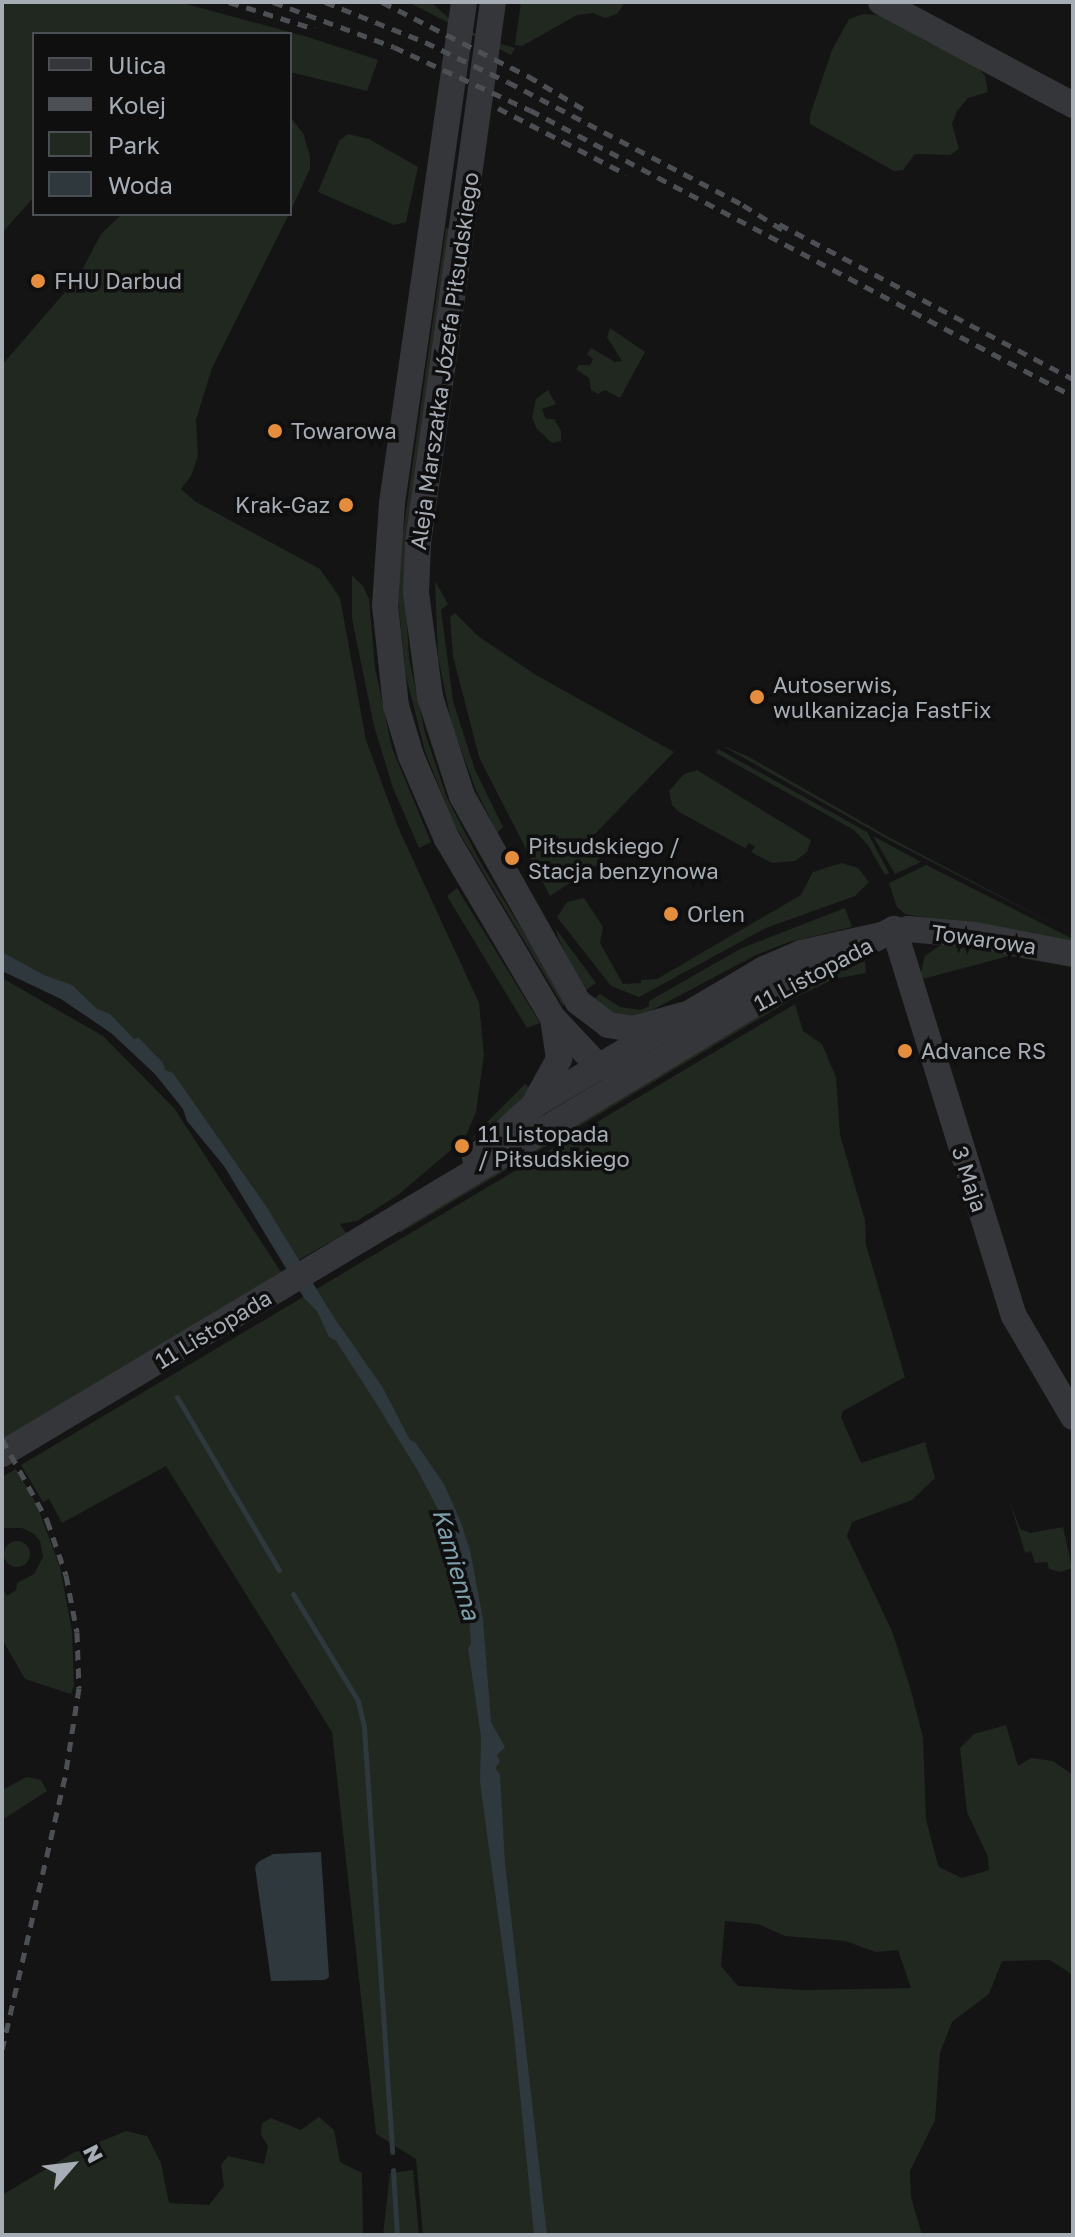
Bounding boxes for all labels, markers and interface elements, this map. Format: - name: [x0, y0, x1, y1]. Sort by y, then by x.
- legend: [32, 32, 292, 216]
- text: Ulica: [108, 50, 166, 79]
- text: Kolej: [108, 90, 166, 119]
- text: Park: [108, 130, 160, 159]
- text: Woda: [108, 170, 173, 199]
- street label: Aleja Marszałka Józefa Piłsudskiego: [404, 171, 484, 551]
- place label: FHU Darbud: [54, 268, 182, 294]
- marker: FHU Darbud: [29, 272, 47, 290]
- place label: Towarowa: [291, 418, 397, 444]
- marker: Towarowa: [266, 422, 284, 440]
- place label: Krak-Gaz: [235, 492, 330, 518]
- marker: Krak-Gaz: [337, 496, 355, 514]
- place label: Autoserwis, wulkanizacja FastFix: [773, 671, 991, 722]
- marker: Autoserwis, wulkanizacja FastFix: [748, 688, 766, 706]
- place label: Piłsudskiego / Stacja benzynowa: [528, 832, 719, 884]
- marker: Piłsudskiego / Stacja benzynowa: [503, 849, 521, 867]
- place label: Orlen: [687, 901, 745, 927]
- marker: Orlen: [662, 905, 680, 923]
- street label: Towarowa: [930, 919, 1038, 959]
- street label: 11 Listopada: [749, 932, 877, 1016]
- place label: Advance RS: [921, 1038, 1046, 1064]
- marker: Advance RS: [896, 1042, 914, 1060]
- place label: 11 Listopada / Piłsudskiego: [478, 1120, 630, 1172]
- marker: 11 Listopada / Piłsudskiego: [453, 1137, 471, 1155]
- street label: 3 Maja: [947, 1143, 993, 1215]
- street label: 11 Listopada: [150, 1284, 276, 1374]
- water label: Kamienna: [427, 1505, 487, 1623]
- north arrow: [32, 2125, 112, 2205]
- text: N: [78, 2140, 109, 2167]

